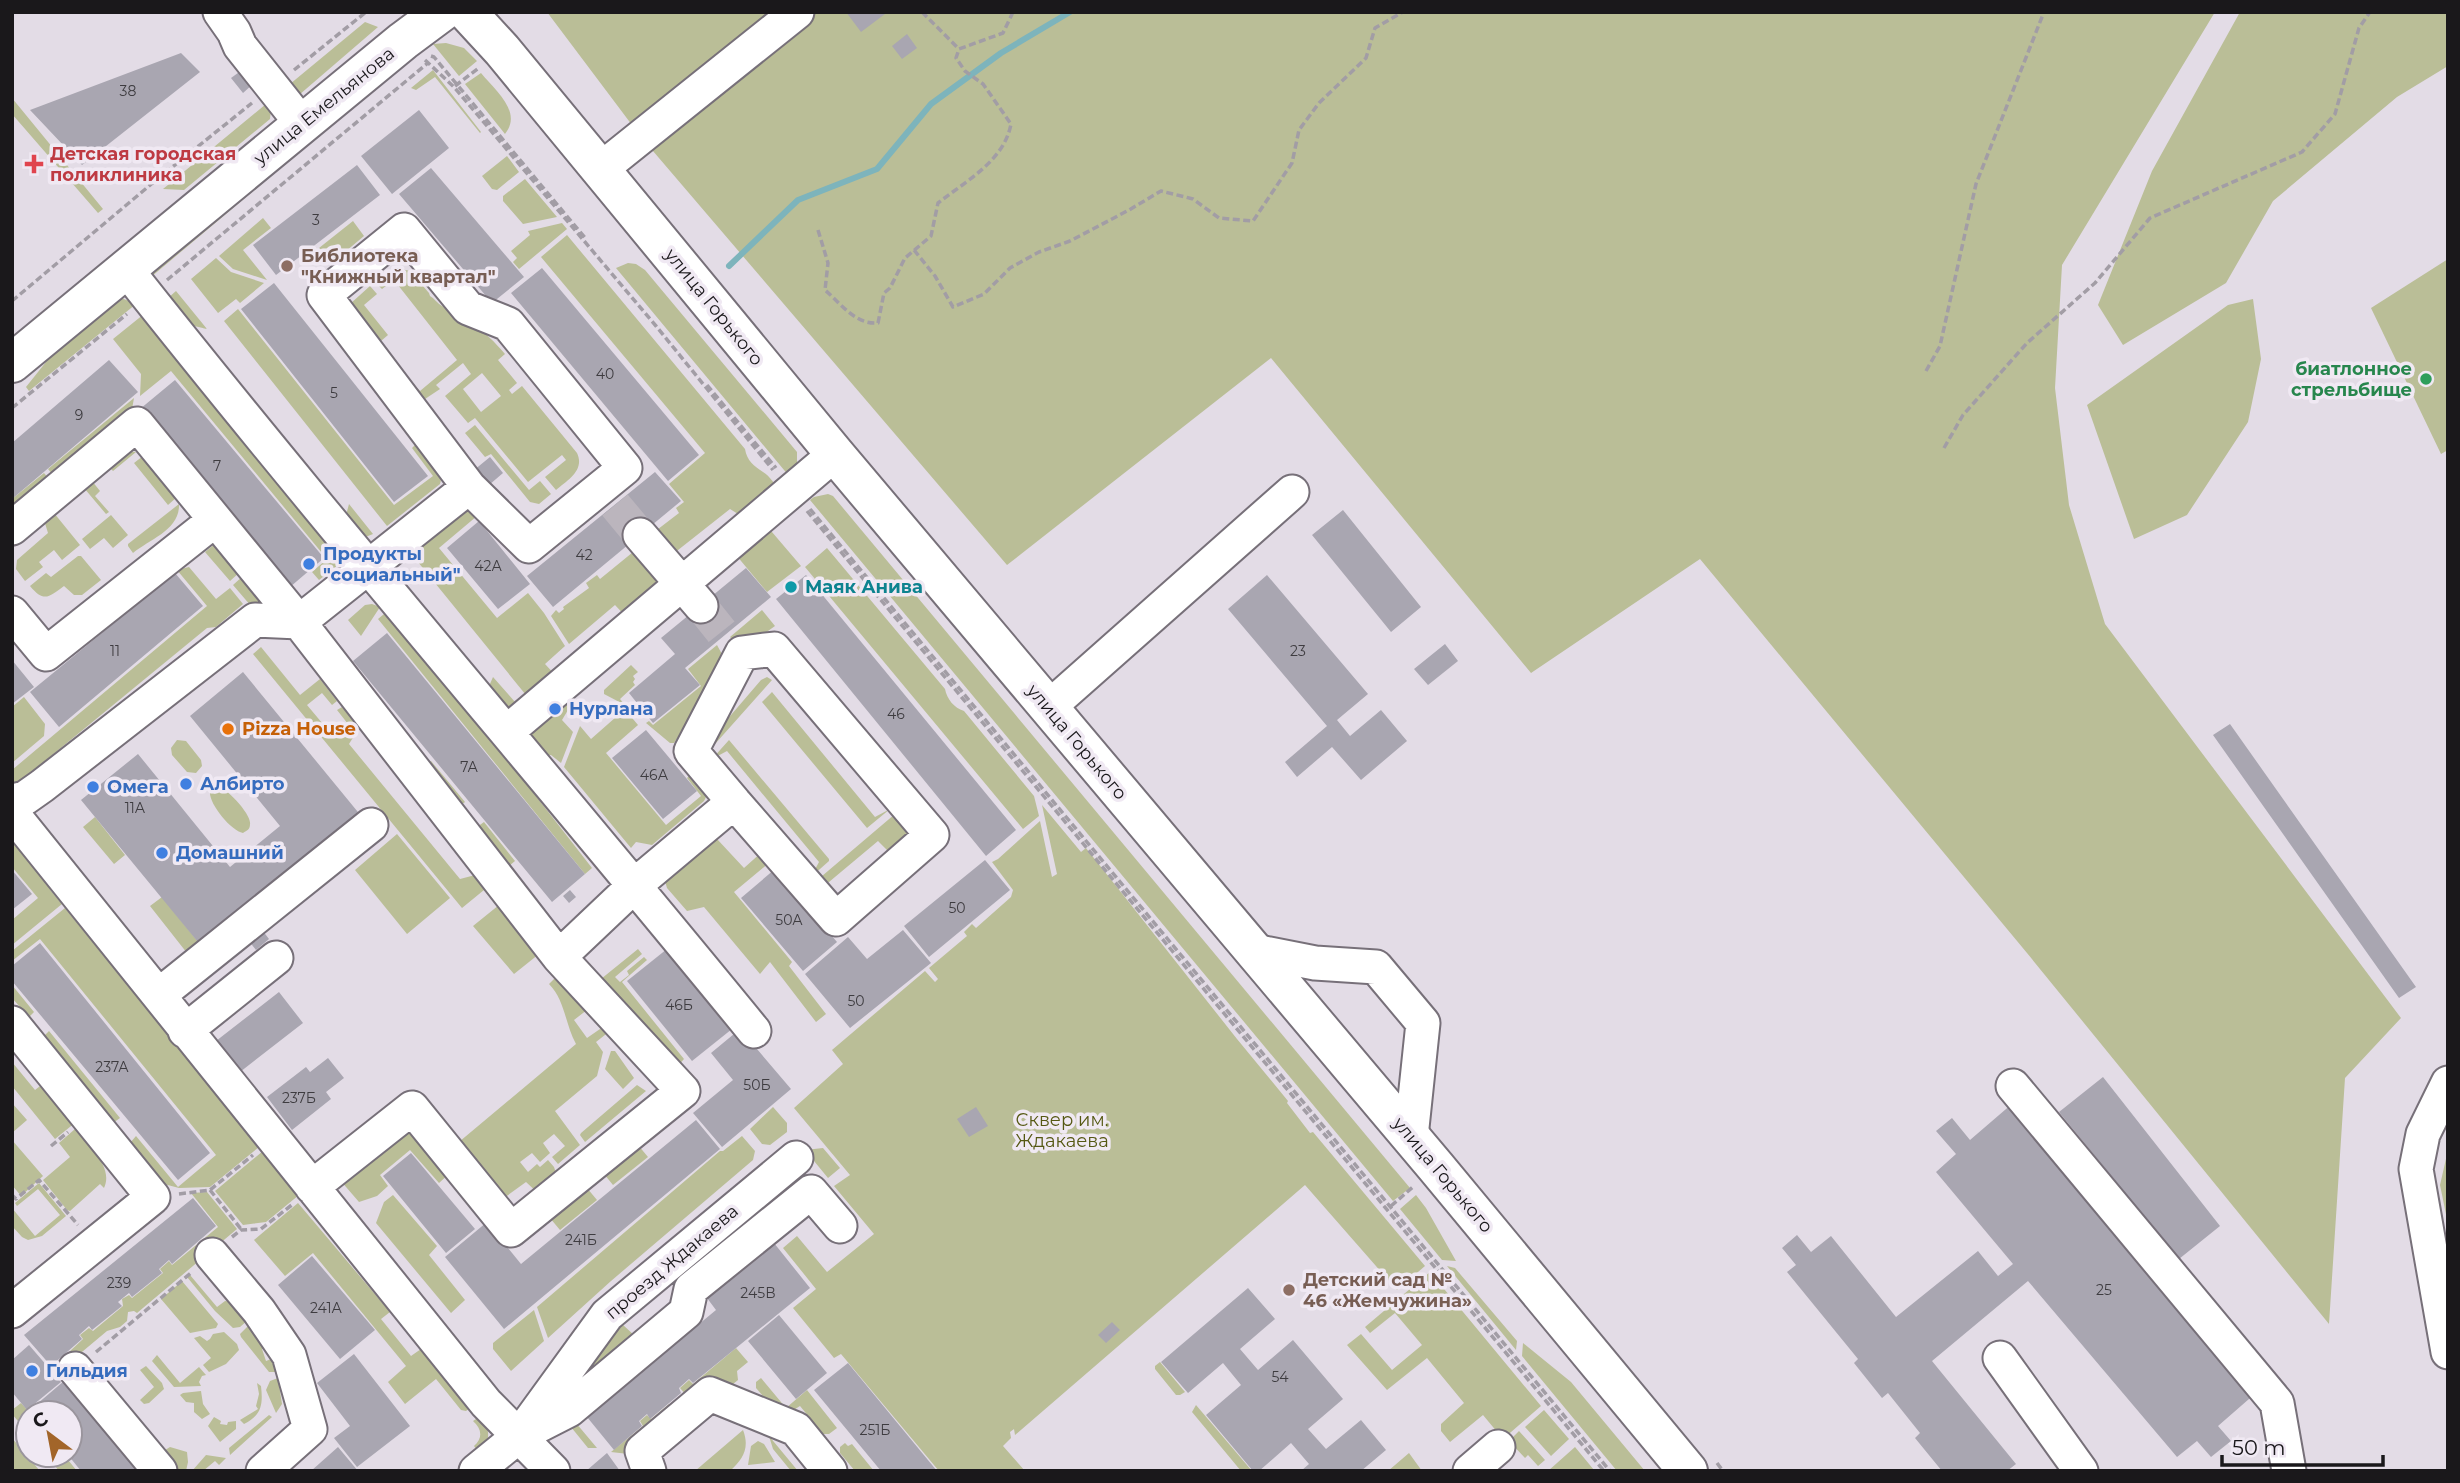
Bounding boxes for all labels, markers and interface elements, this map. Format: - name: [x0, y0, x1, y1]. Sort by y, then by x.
- street label: улица Емельянова: [248, 42, 399, 170]
- house number: 38: [120, 82, 136, 100]
- place label: Детская городская поликлиника: [50, 143, 236, 186]
- marker: Детская городская поликлиника: [24, 154, 44, 174]
- house number: 3: [312, 211, 320, 229]
- street label: улица Горького: [659, 243, 768, 370]
- place label: Библиотека "Книжный квартал": [301, 245, 496, 288]
- marker: Библиотека "Книжный квартал": [279, 258, 295, 274]
- place label: биатлонное стрельбище: [2291, 358, 2412, 401]
- house number: 40: [596, 365, 614, 383]
- marker: биатлонное стрельбище: [2418, 371, 2434, 387]
- house number: 5: [330, 384, 338, 402]
- house number: 9: [75, 406, 83, 424]
- house number: 7: [213, 457, 221, 475]
- place label: Продукты "социальный": [323, 543, 461, 586]
- house number: 42: [575, 546, 593, 564]
- marker: Продукты "социальный": [301, 556, 317, 572]
- house number: 42А: [474, 557, 502, 575]
- place label: Маяк Анива: [805, 576, 923, 598]
- marker: Маяк Анива: [783, 579, 799, 595]
- house number: 11: [110, 642, 120, 660]
- house number: 23: [1290, 642, 1306, 660]
- street label: улица Горького: [1022, 679, 1132, 804]
- place label: Нурлана: [569, 698, 653, 720]
- marker: Нурлана: [547, 701, 563, 717]
- house number: 46: [887, 705, 905, 723]
- place label: Pizza House: [242, 718, 356, 740]
- marker: Pizza House: [220, 721, 236, 737]
- house number: 7А: [460, 758, 478, 776]
- house number: 46А: [640, 766, 669, 784]
- place label: Албирто: [200, 773, 285, 795]
- place label: Омега: [107, 776, 169, 798]
- marker: Албирто: [178, 776, 194, 792]
- marker: Омега: [85, 779, 101, 795]
- house number: 11А: [125, 799, 146, 817]
- place label: Домашний: [176, 842, 284, 864]
- marker: Домашний: [154, 845, 170, 861]
- house number: 50: [948, 899, 966, 917]
- house number: 50А: [775, 911, 803, 929]
- house number: 50: [847, 992, 865, 1010]
- house number: 46Б: [665, 996, 693, 1014]
- house number: 237А: [95, 1058, 129, 1076]
- house number: 50Б: [743, 1076, 771, 1094]
- house number: 237Б: [282, 1089, 316, 1107]
- park label: Сквер им. Ждакаева: [1015, 1109, 1109, 1152]
- street label: улица Горького: [1388, 1112, 1498, 1237]
- street label: проезд Ждакаева: [601, 1200, 743, 1324]
- house number: 241Б: [565, 1231, 597, 1249]
- place label: Детский сад № 46 «Жемчужина»: [1303, 1269, 1472, 1312]
- house number: 239: [107, 1274, 131, 1292]
- house number: 25: [2096, 1281, 2112, 1299]
- marker: Детский сад № 46 «Жемчужина»: [1281, 1282, 1297, 1298]
- house number: 245В: [740, 1284, 776, 1302]
- house number: 241А: [310, 1299, 343, 1317]
- place label: Гильдия: [46, 1360, 128, 1382]
- marker: Гильдия: [24, 1363, 40, 1379]
- house number: 54: [1271, 1368, 1289, 1386]
- north arrow: [14, 1399, 84, 1469]
- text: С: [28, 1406, 52, 1433]
- house number: 251Б: [859, 1421, 891, 1439]
- scale bar: [2222, 1424, 2383, 1468]
- text: 50 m: [2232, 1435, 2286, 1460]

